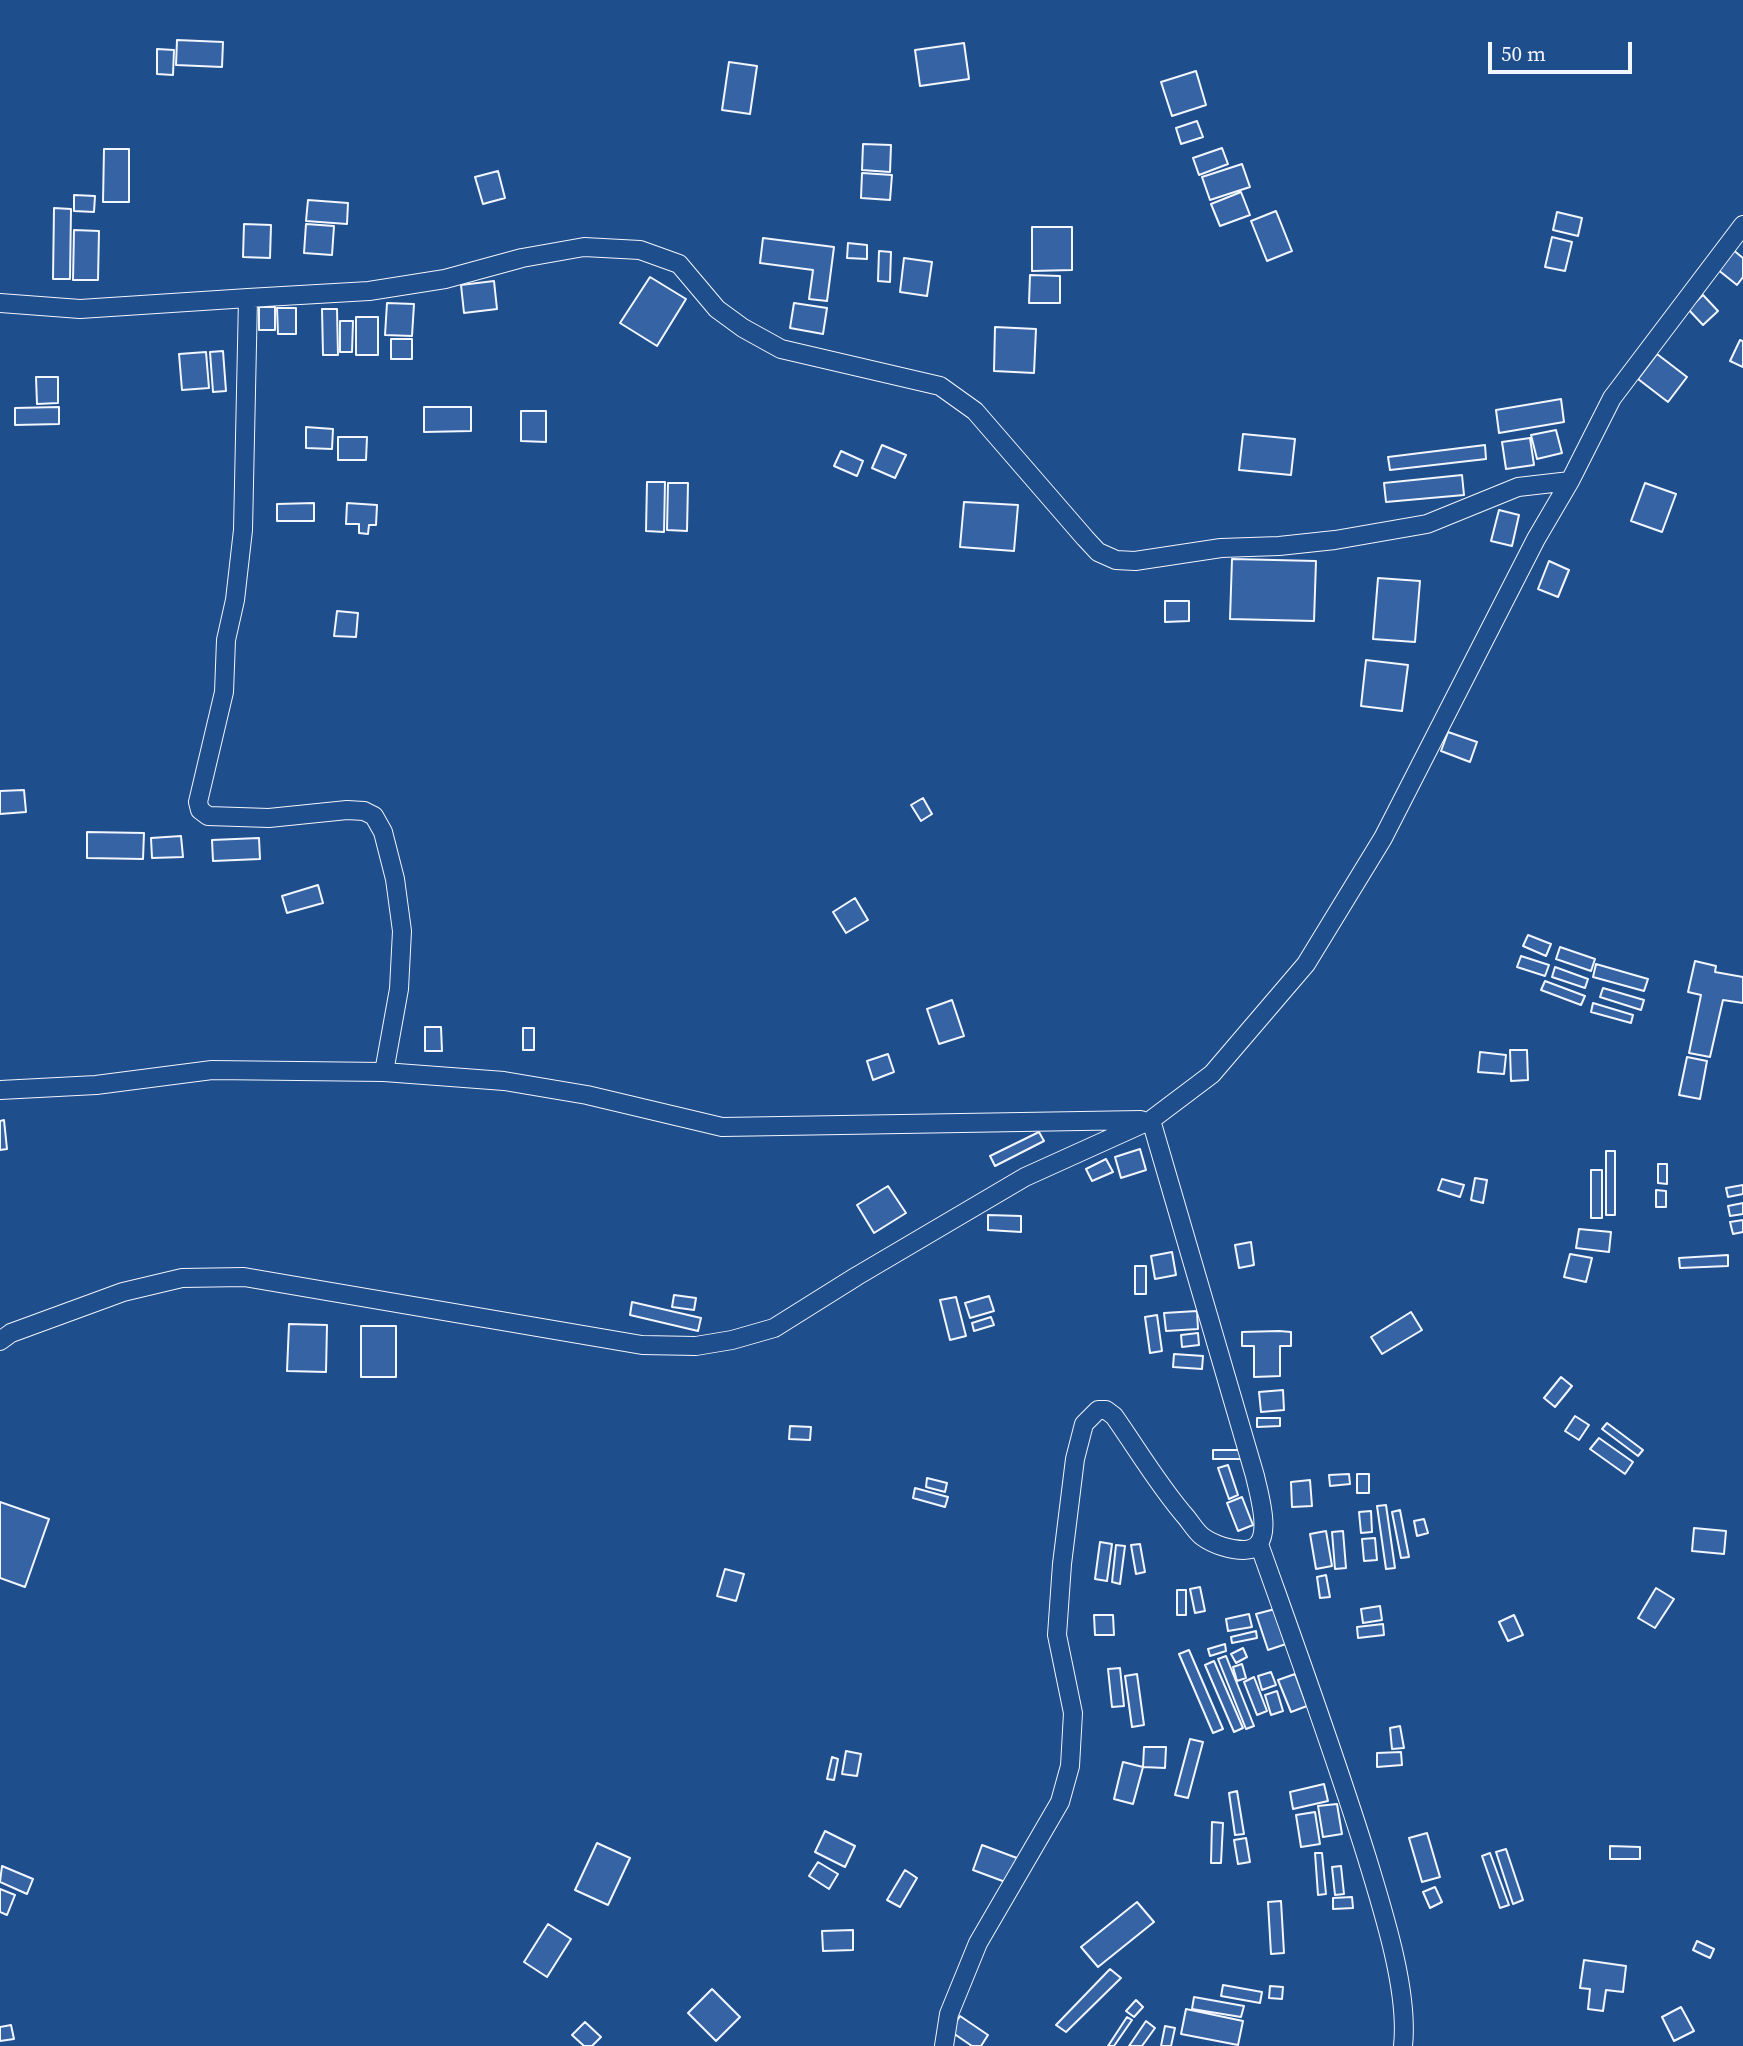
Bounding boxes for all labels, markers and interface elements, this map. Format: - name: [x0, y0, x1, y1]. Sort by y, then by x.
- scale bar: [1491, 28, 1634, 72]
- text: 50 m: [1501, 39, 1546, 68]

